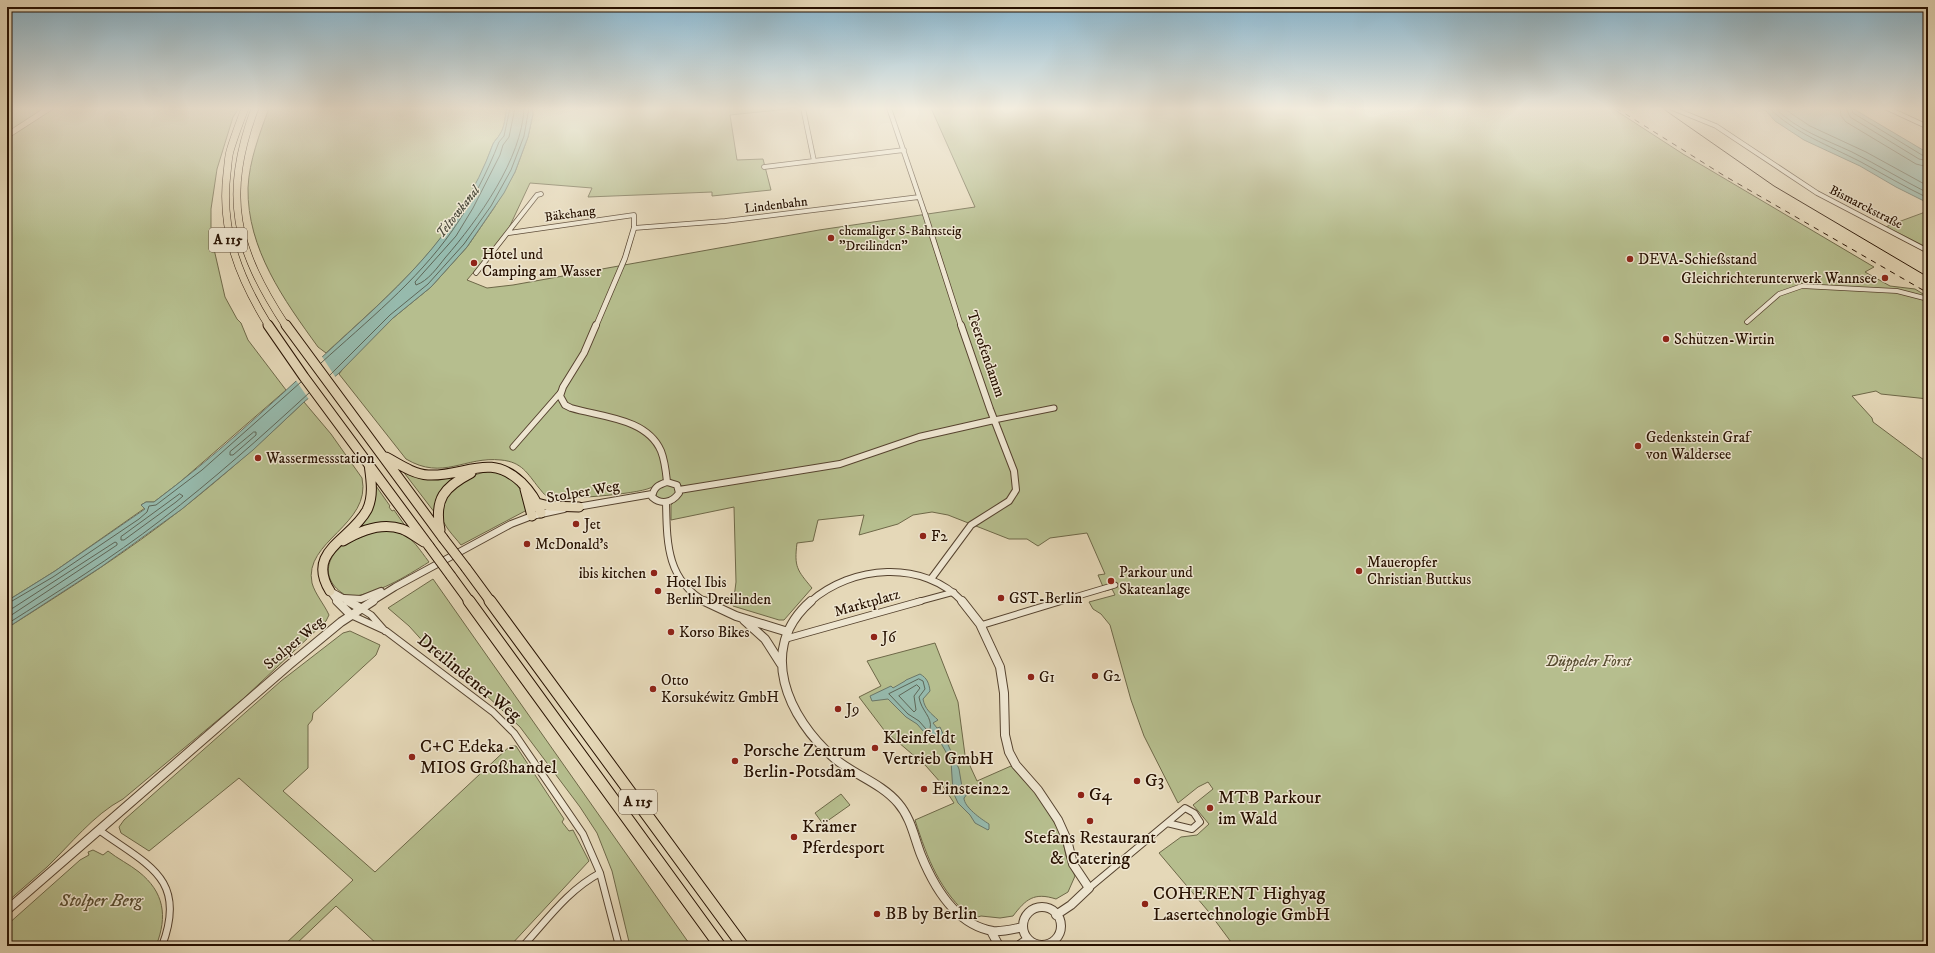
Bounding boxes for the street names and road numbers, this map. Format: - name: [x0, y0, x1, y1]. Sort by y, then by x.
- street label: Bismarckstraße: [1827, 182, 1905, 232]
- street label: Lindenbahn: [744, 193, 809, 217]
- street label: Bäkehang: [544, 202, 597, 225]
- road number: A 115: [209, 228, 247, 252]
- street label: Teerofendamm: [962, 308, 1010, 400]
- street label: Stolper Weg: [545, 476, 622, 508]
- street label: Marktplatz: [832, 584, 902, 621]
- street label: Stolper Weg: [260, 612, 329, 674]
- street label: Dreilindener Weg: [413, 629, 526, 727]
- road number: A 115: [619, 790, 657, 814]

